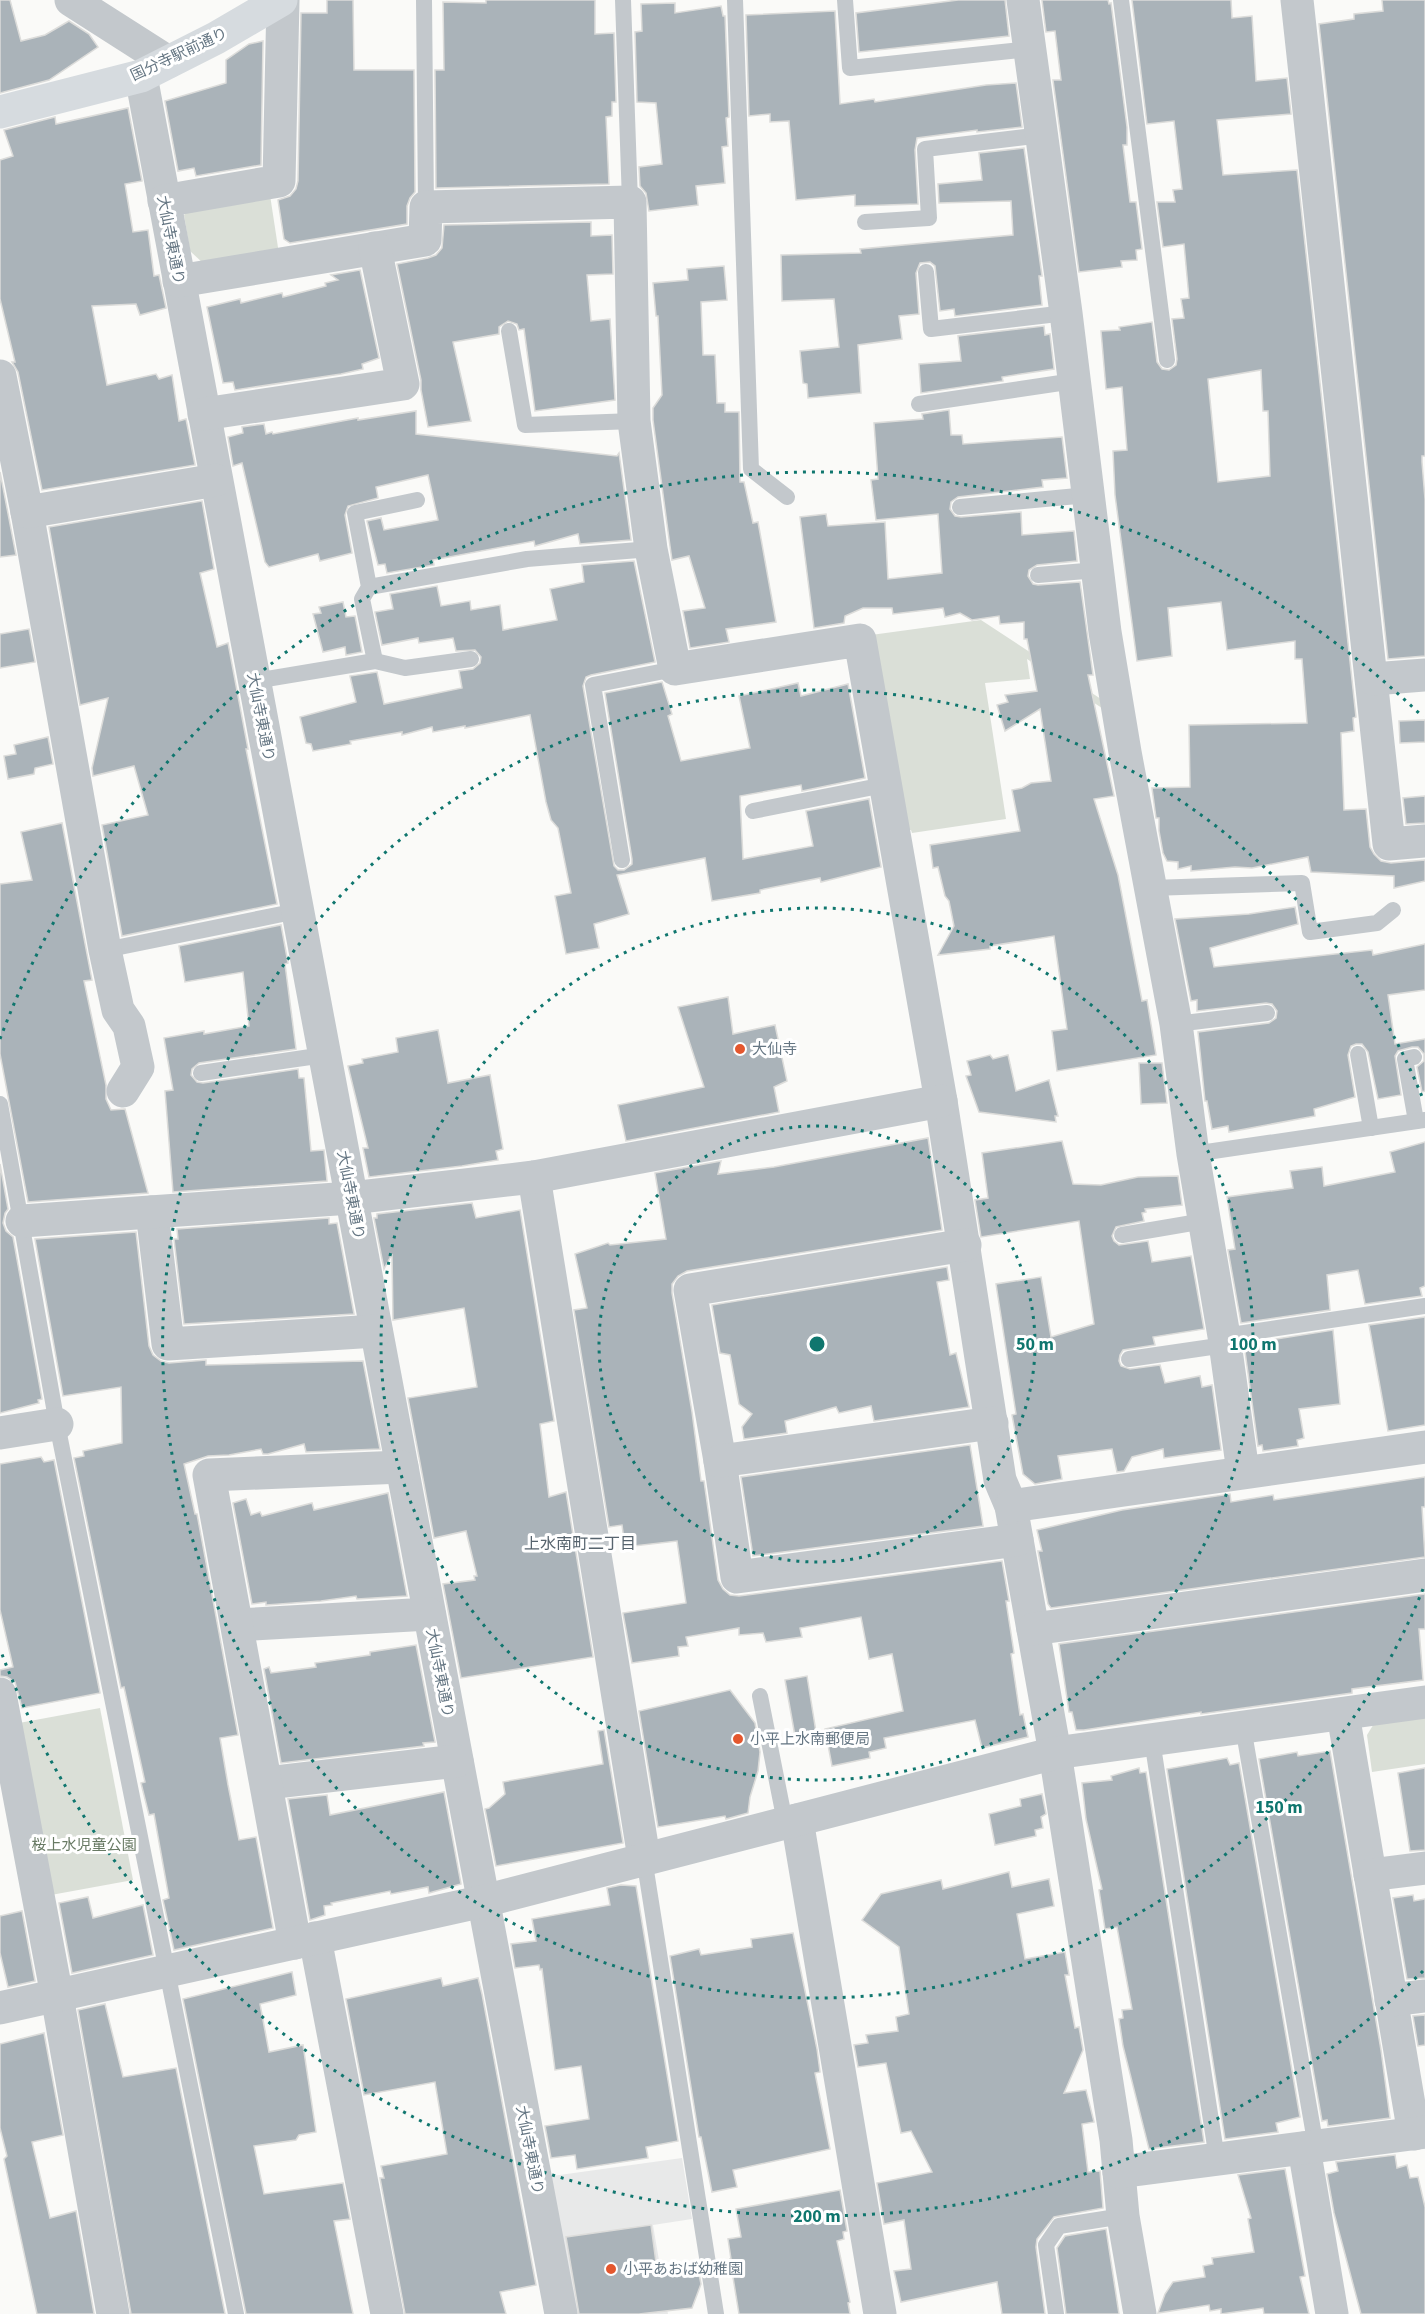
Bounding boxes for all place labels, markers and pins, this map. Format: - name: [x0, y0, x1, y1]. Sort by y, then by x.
- place label: 大仙寺: [752, 1039, 797, 1060]
- marker: 大仙寺: [733, 1042, 747, 1056]
- centre of rings: [807, 1334, 827, 1354]
- place label: 小平上水南郵便局: [750, 1729, 870, 1750]
- marker: 小平上水南郵便局: [731, 1732, 745, 1746]
- place label: 小平あおば幼稚園: [623, 2259, 743, 2280]
- marker: 小平あおば幼稚園: [604, 2262, 618, 2276]

